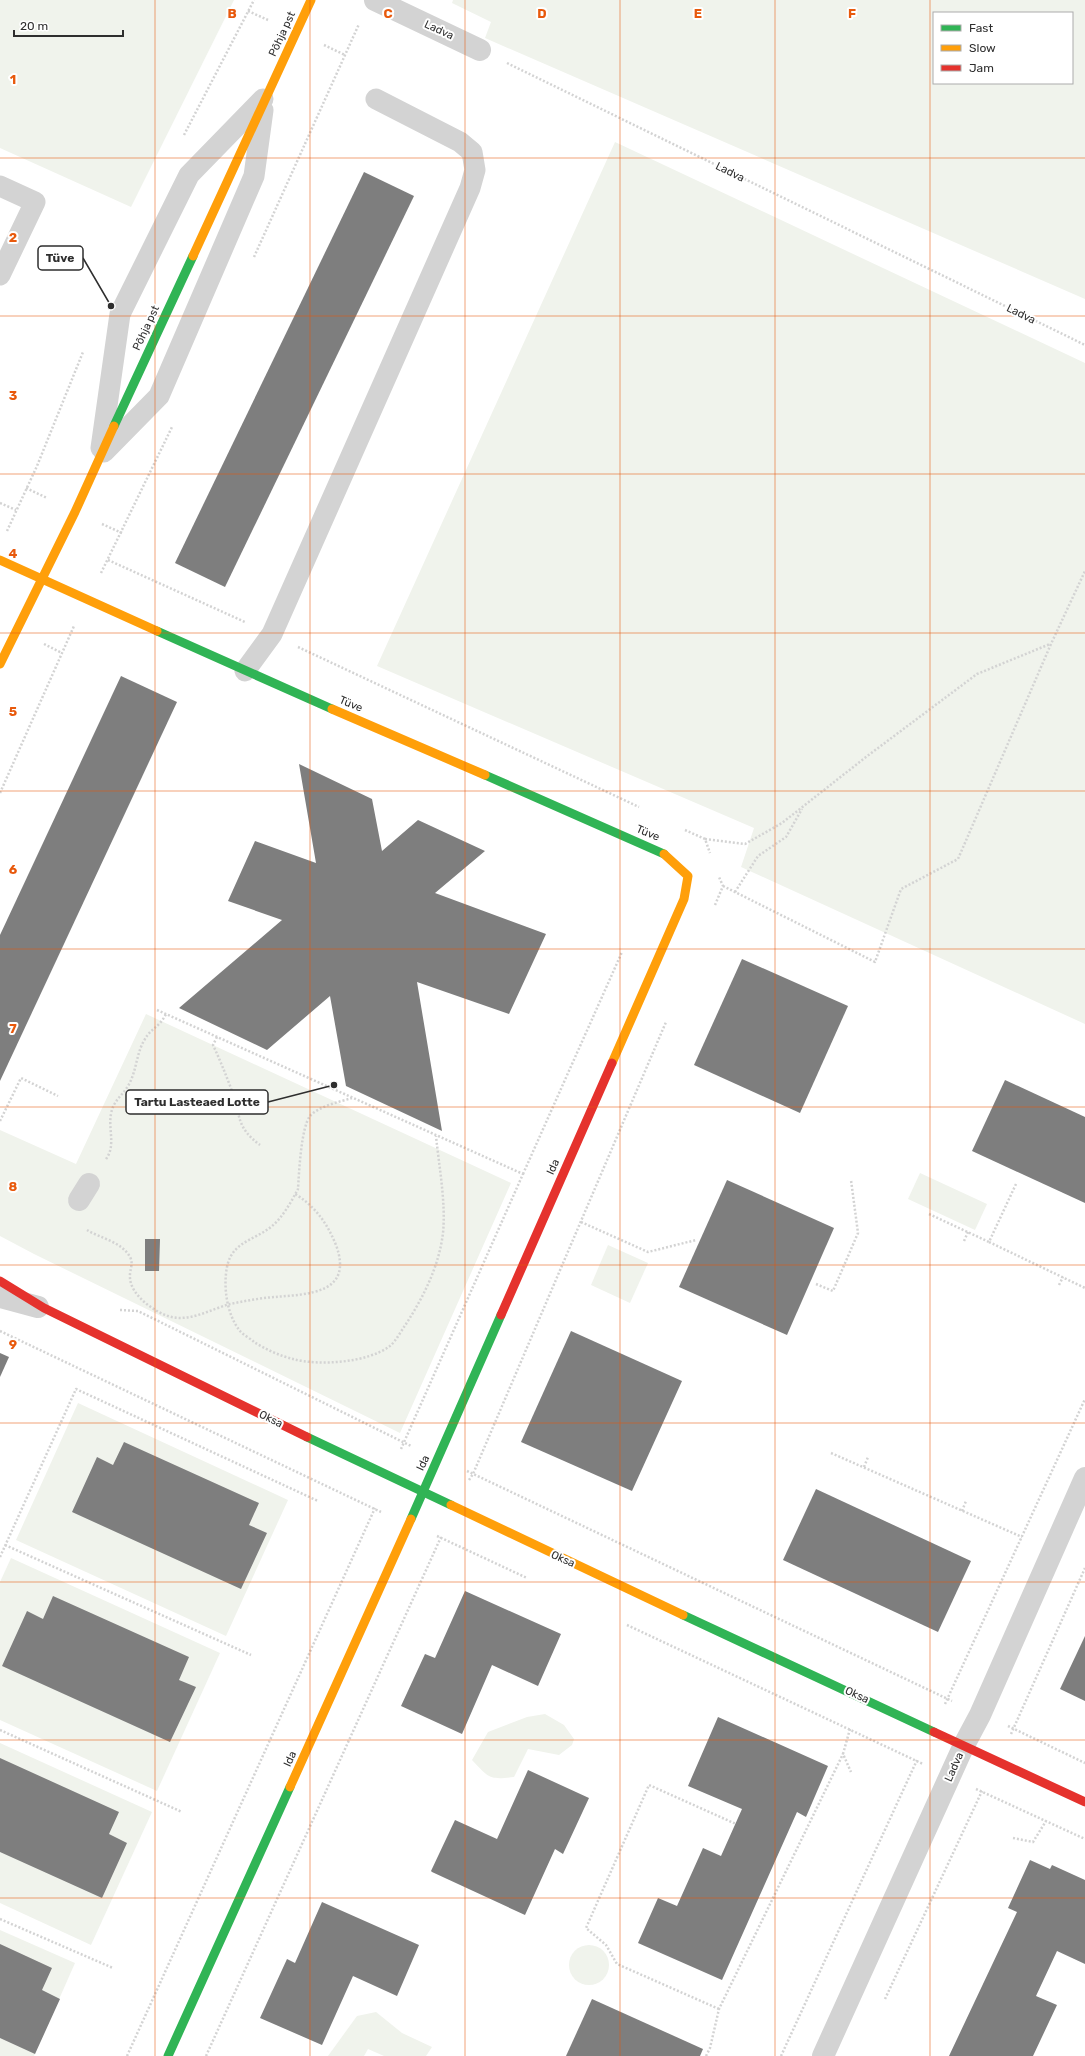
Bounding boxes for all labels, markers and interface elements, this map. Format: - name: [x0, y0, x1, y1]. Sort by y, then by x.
- text: B: [227, 6, 237, 21]
- text: C: [383, 6, 393, 21]
- text: D: [537, 6, 547, 21]
- text: E: [694, 6, 702, 21]
- text: F: [848, 6, 856, 21]
- street label: Põhja pst: [266, 9, 298, 59]
- scale bar: [14, 12, 123, 38]
- legend: [933, 12, 1073, 84]
- street label: Ladva: [422, 18, 456, 42]
- text: 20 m: [20, 19, 48, 33]
- text: Fast: [969, 21, 993, 35]
- text: Slow: [969, 41, 996, 55]
- text: Jam: [969, 61, 994, 75]
- text: 1: [10, 72, 16, 87]
- street label: Ladva: [713, 159, 747, 185]
- text: 2: [9, 230, 17, 245]
- callout: Tüve: [38, 246, 83, 270]
- text: Tüve: [46, 251, 74, 265]
- street label: Ladva: [1004, 301, 1038, 327]
- street label: Põhja pst: [130, 303, 162, 353]
- text: 3: [9, 388, 18, 403]
- text: 4: [9, 546, 18, 561]
- street label: Tüve: [337, 693, 365, 715]
- text: 5: [9, 704, 17, 719]
- street label: Tüve: [634, 822, 662, 844]
- text: 6: [9, 862, 18, 877]
- text: 7: [9, 1021, 17, 1036]
- callout: Tartu Lasteaed Lotte: [126, 1090, 268, 1114]
- text: Tartu Lasteaed Lotte: [134, 1095, 260, 1109]
- street label: Ida: [544, 1157, 562, 1177]
- text: 8: [9, 1179, 18, 1194]
- text: 9: [9, 1337, 17, 1352]
- street label: Oksa: [257, 1408, 285, 1430]
- street label: Ida: [414, 1453, 432, 1473]
- street label: Oksa: [549, 1548, 577, 1570]
- street label: Oksa: [843, 1684, 871, 1706]
- street label: Ida: [281, 1749, 299, 1769]
- street label: Ladva: [942, 1750, 966, 1784]

